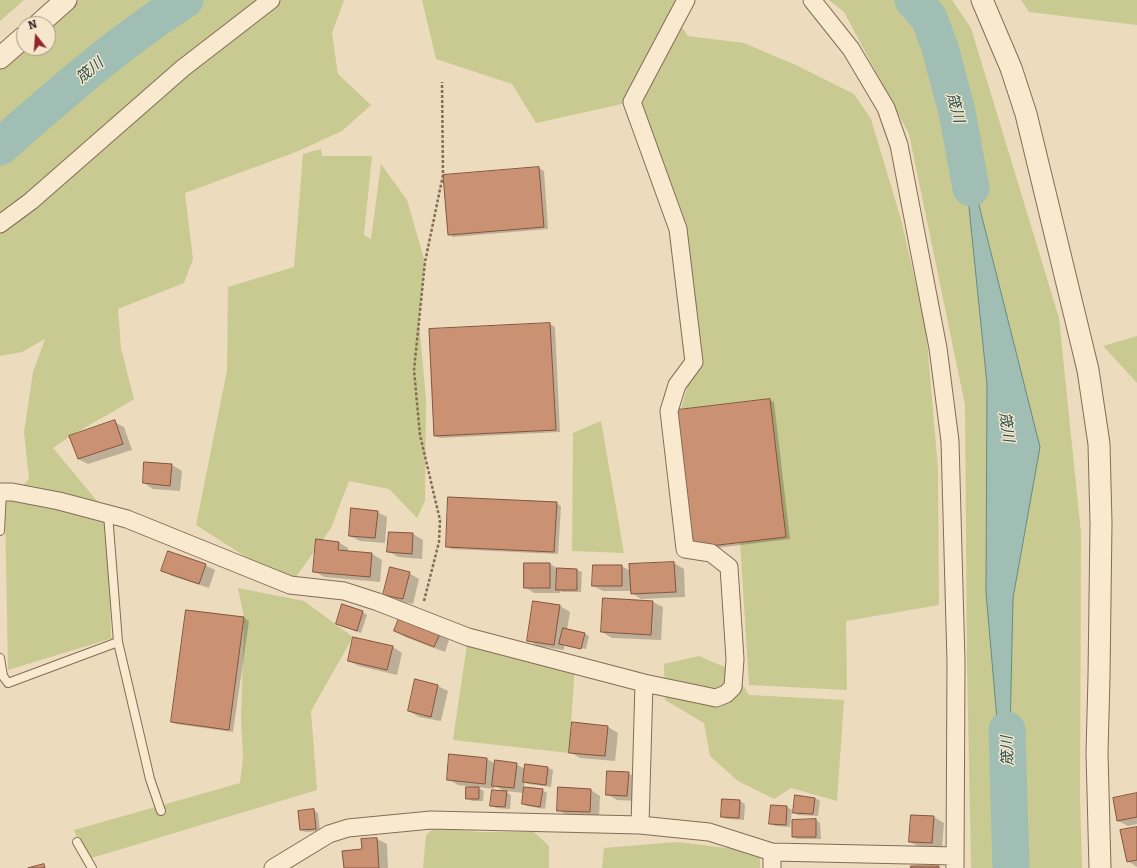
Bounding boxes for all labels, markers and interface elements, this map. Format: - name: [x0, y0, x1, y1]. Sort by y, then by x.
- north arrow: [16, 16, 56, 56]
- text: N: [27, 18, 39, 32]
- water label: 筬川: [73, 54, 107, 88]
- water label: 筬川: [942, 91, 968, 125]
- water label: 筬川: [995, 411, 1017, 443]
- water label: 筬川: [998, 736, 1018, 766]

